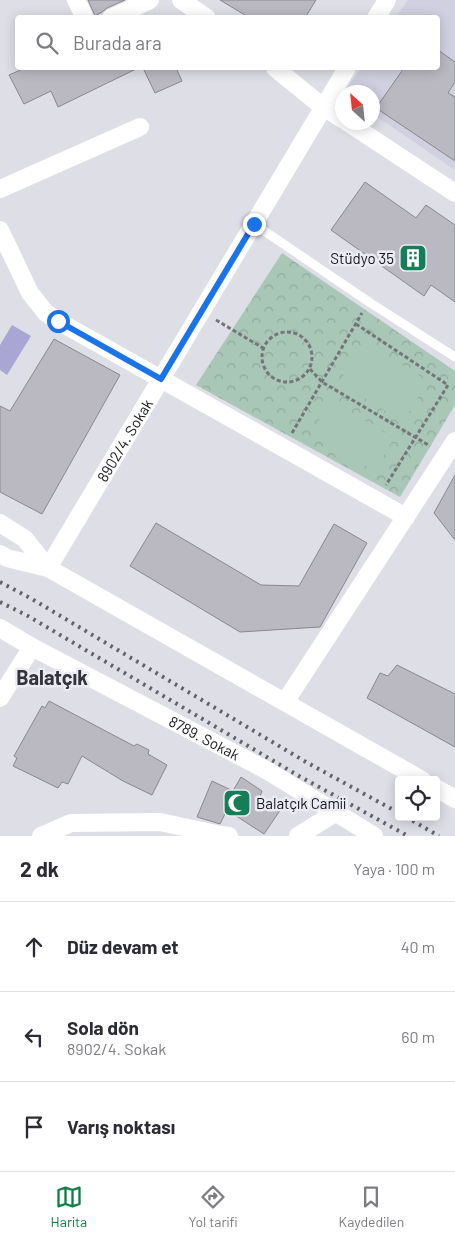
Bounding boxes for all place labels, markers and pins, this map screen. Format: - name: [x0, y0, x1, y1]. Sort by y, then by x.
- building icon: Stüdyo 35: [398, 243, 428, 273]
- place label: Stüdyo 35: [330, 249, 394, 267]
- mosque icon: Balatçık Camii: [222, 788, 252, 818]
- place label: Balatçık Camii: [256, 794, 346, 812]

